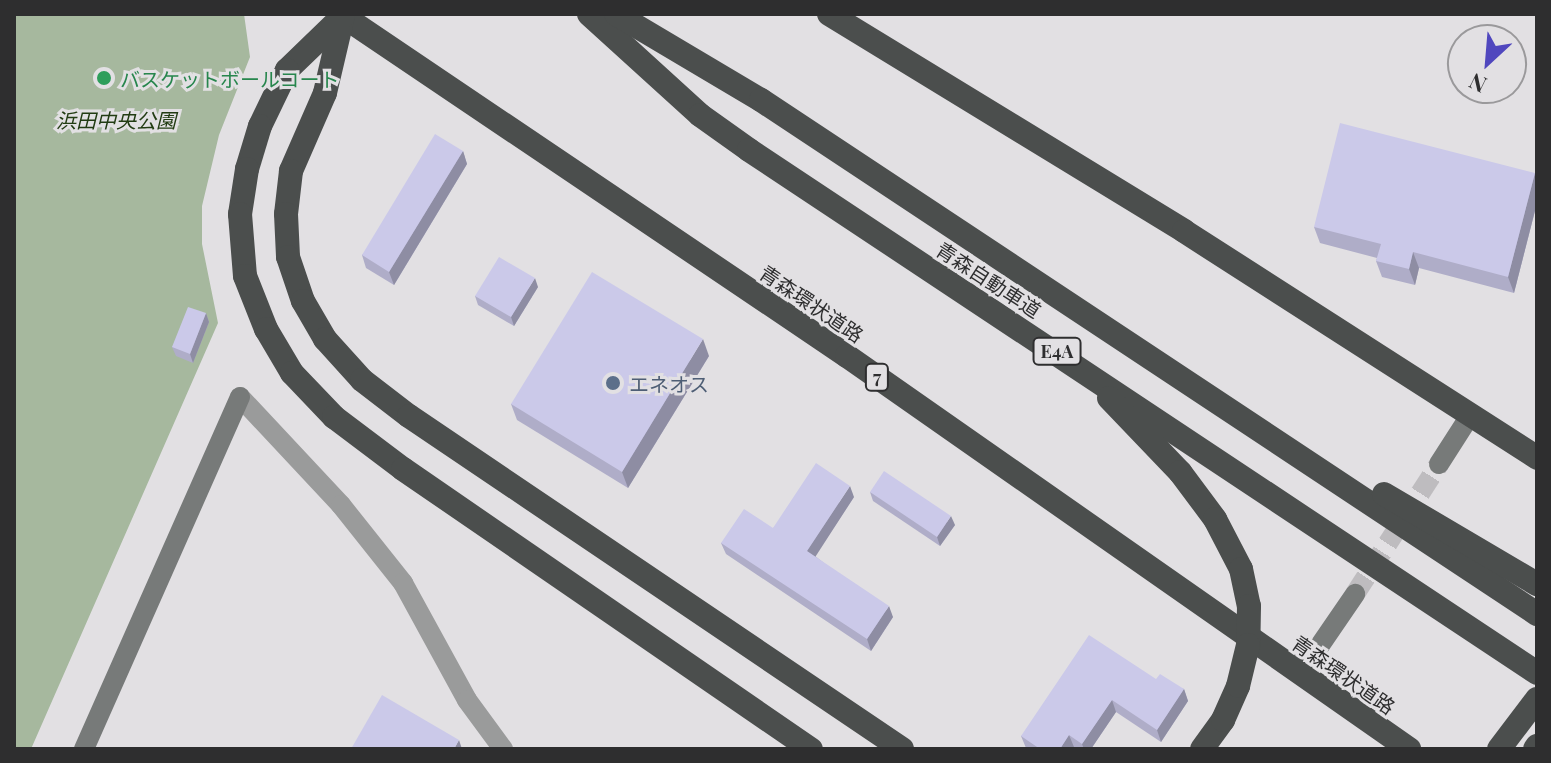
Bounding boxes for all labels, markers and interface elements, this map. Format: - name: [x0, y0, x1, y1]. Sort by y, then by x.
- north arrow: [1447, 24, 1527, 104]
- place label: バスケットボールコート: [120, 66, 340, 90]
- text: N: [1464, 67, 1491, 101]
- marker: バスケットボールコート: [95, 69, 113, 87]
- park label: 浜田中央公園: [56, 107, 176, 131]
- street label: 青森自動車道: [932, 236, 1046, 322]
- street label: 青森環状道路: [756, 260, 868, 346]
- road number: E4A: [1031, 337, 1083, 365]
- road number: 7: [863, 363, 891, 391]
- place label: エネオス: [629, 371, 709, 395]
- marker: エネオス: [604, 374, 622, 392]
- street label: 青森環状道路: [1288, 630, 1400, 718]

